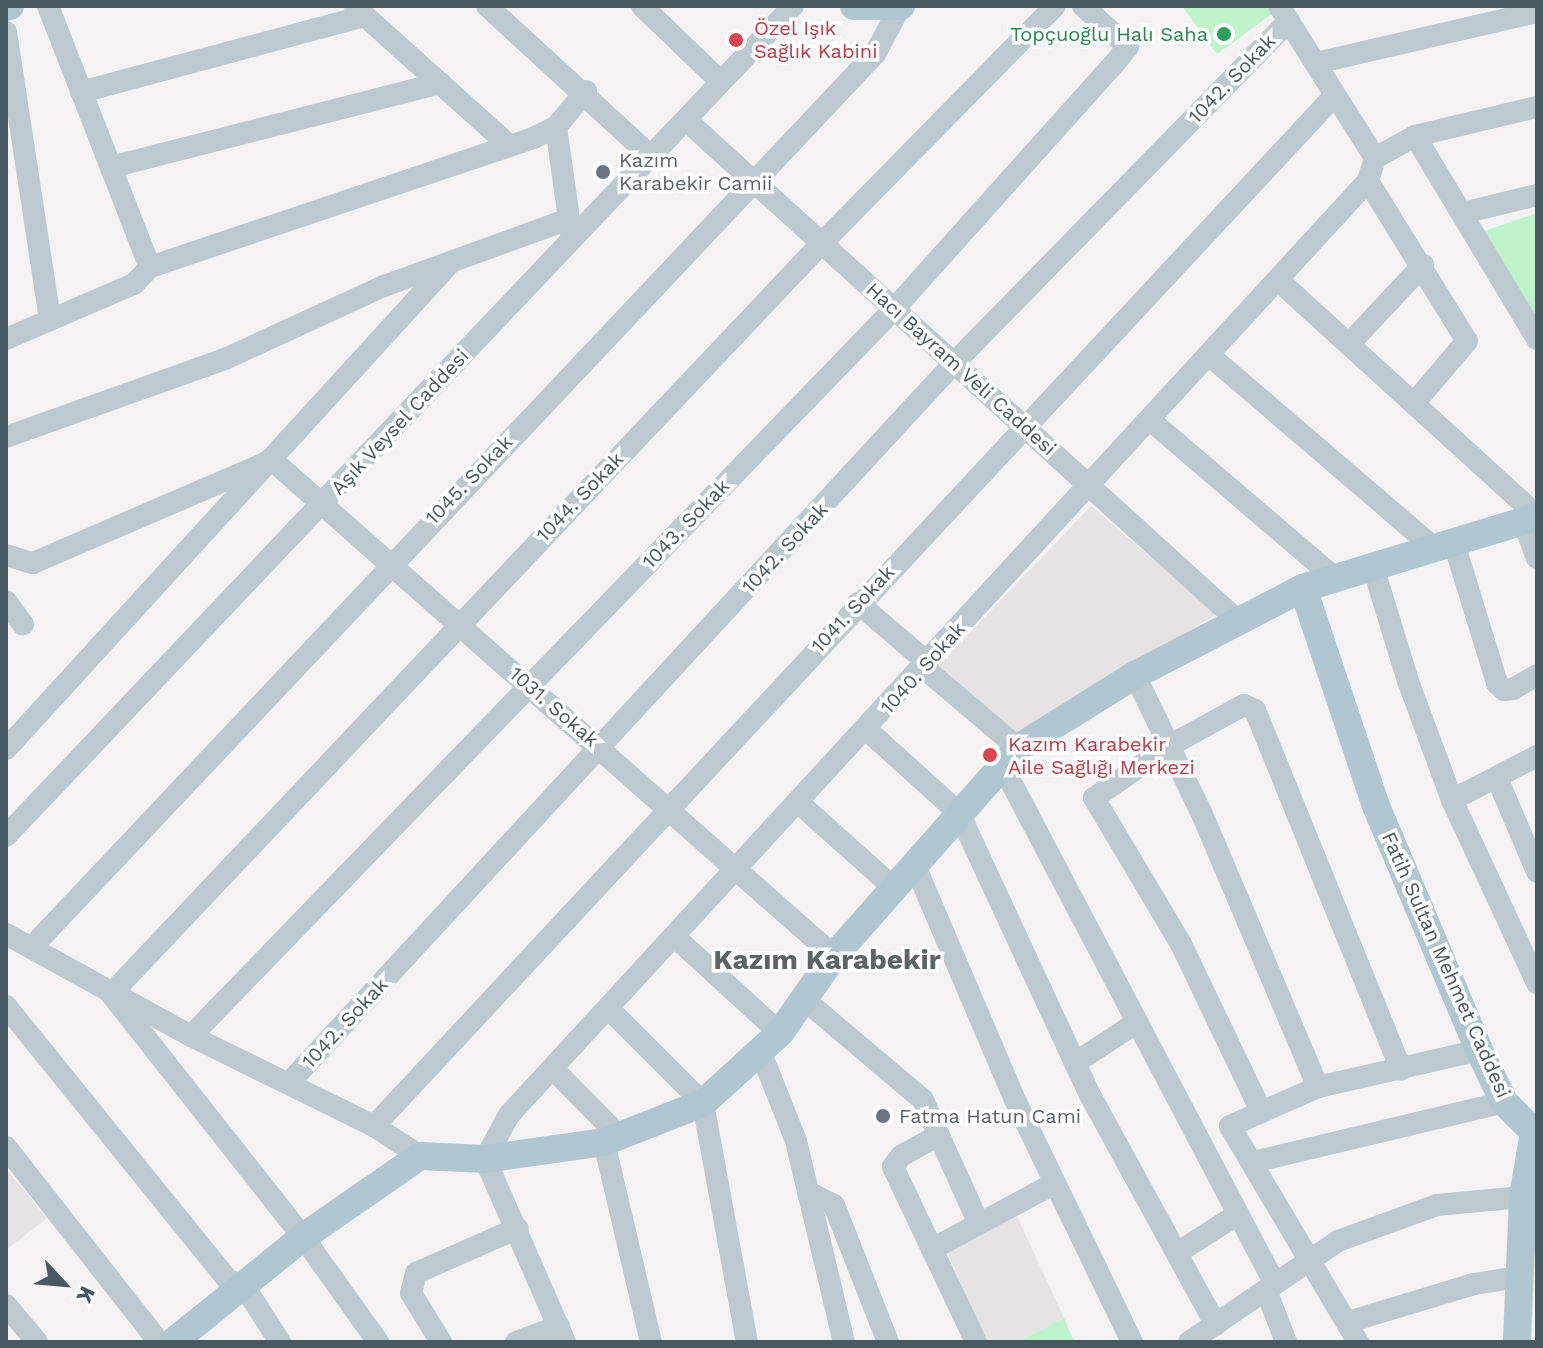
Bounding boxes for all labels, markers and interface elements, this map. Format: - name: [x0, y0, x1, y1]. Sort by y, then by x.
- place label: Özel Işık Sağlık Kabini: [754, 16, 878, 63]
- place label: Topçuoğlu Halı Saha: [1010, 22, 1208, 46]
- marker: Topçuoğlu Halı Saha: [1215, 25, 1233, 43]
- marker: Özel Işık Sağlık Kabini: [725, 29, 747, 51]
- street label: 1042. Sokak: [1183, 29, 1281, 129]
- place label: Kazım Karabekir Camii: [619, 148, 773, 195]
- marker: Kazım Karabekir Camii: [594, 163, 612, 181]
- street label: Hacı Bayram Veli Caddesi: [861, 277, 1061, 461]
- street label: Aşık Veysel Caddesi: [325, 343, 475, 501]
- street label: 1045. Sokak: [420, 430, 518, 530]
- street label: 1044. Sokak: [531, 447, 629, 547]
- street label: 1043. Sokak: [637, 474, 735, 574]
- street label: 1042. Sokak: [737, 498, 833, 598]
- street label: 1041. Sokak: [806, 560, 900, 658]
- street label: 1040. Sokak: [876, 617, 970, 719]
- street label: 1031. Sokak: [505, 662, 603, 752]
- place label: Kazım Karabekir Aile Sağlığı Merkezi: [1008, 732, 1195, 779]
- marker: Kazım Karabekir Aile Sağlığı Merkezi: [979, 744, 1001, 766]
- street label: Fatih Sultan Mehmet Caddesi: [1376, 828, 1516, 1102]
- district label: Kazım Karabekir: [713, 943, 941, 977]
- street label: 1042. Sokak: [297, 973, 393, 1073]
- place label: Fatma Hatun Cami: [899, 1104, 1081, 1128]
- marker: Fatma Hatun Cami: [874, 1107, 892, 1125]
- north arrow: [24, 1244, 104, 1324]
- text: K: [71, 1282, 101, 1307]

